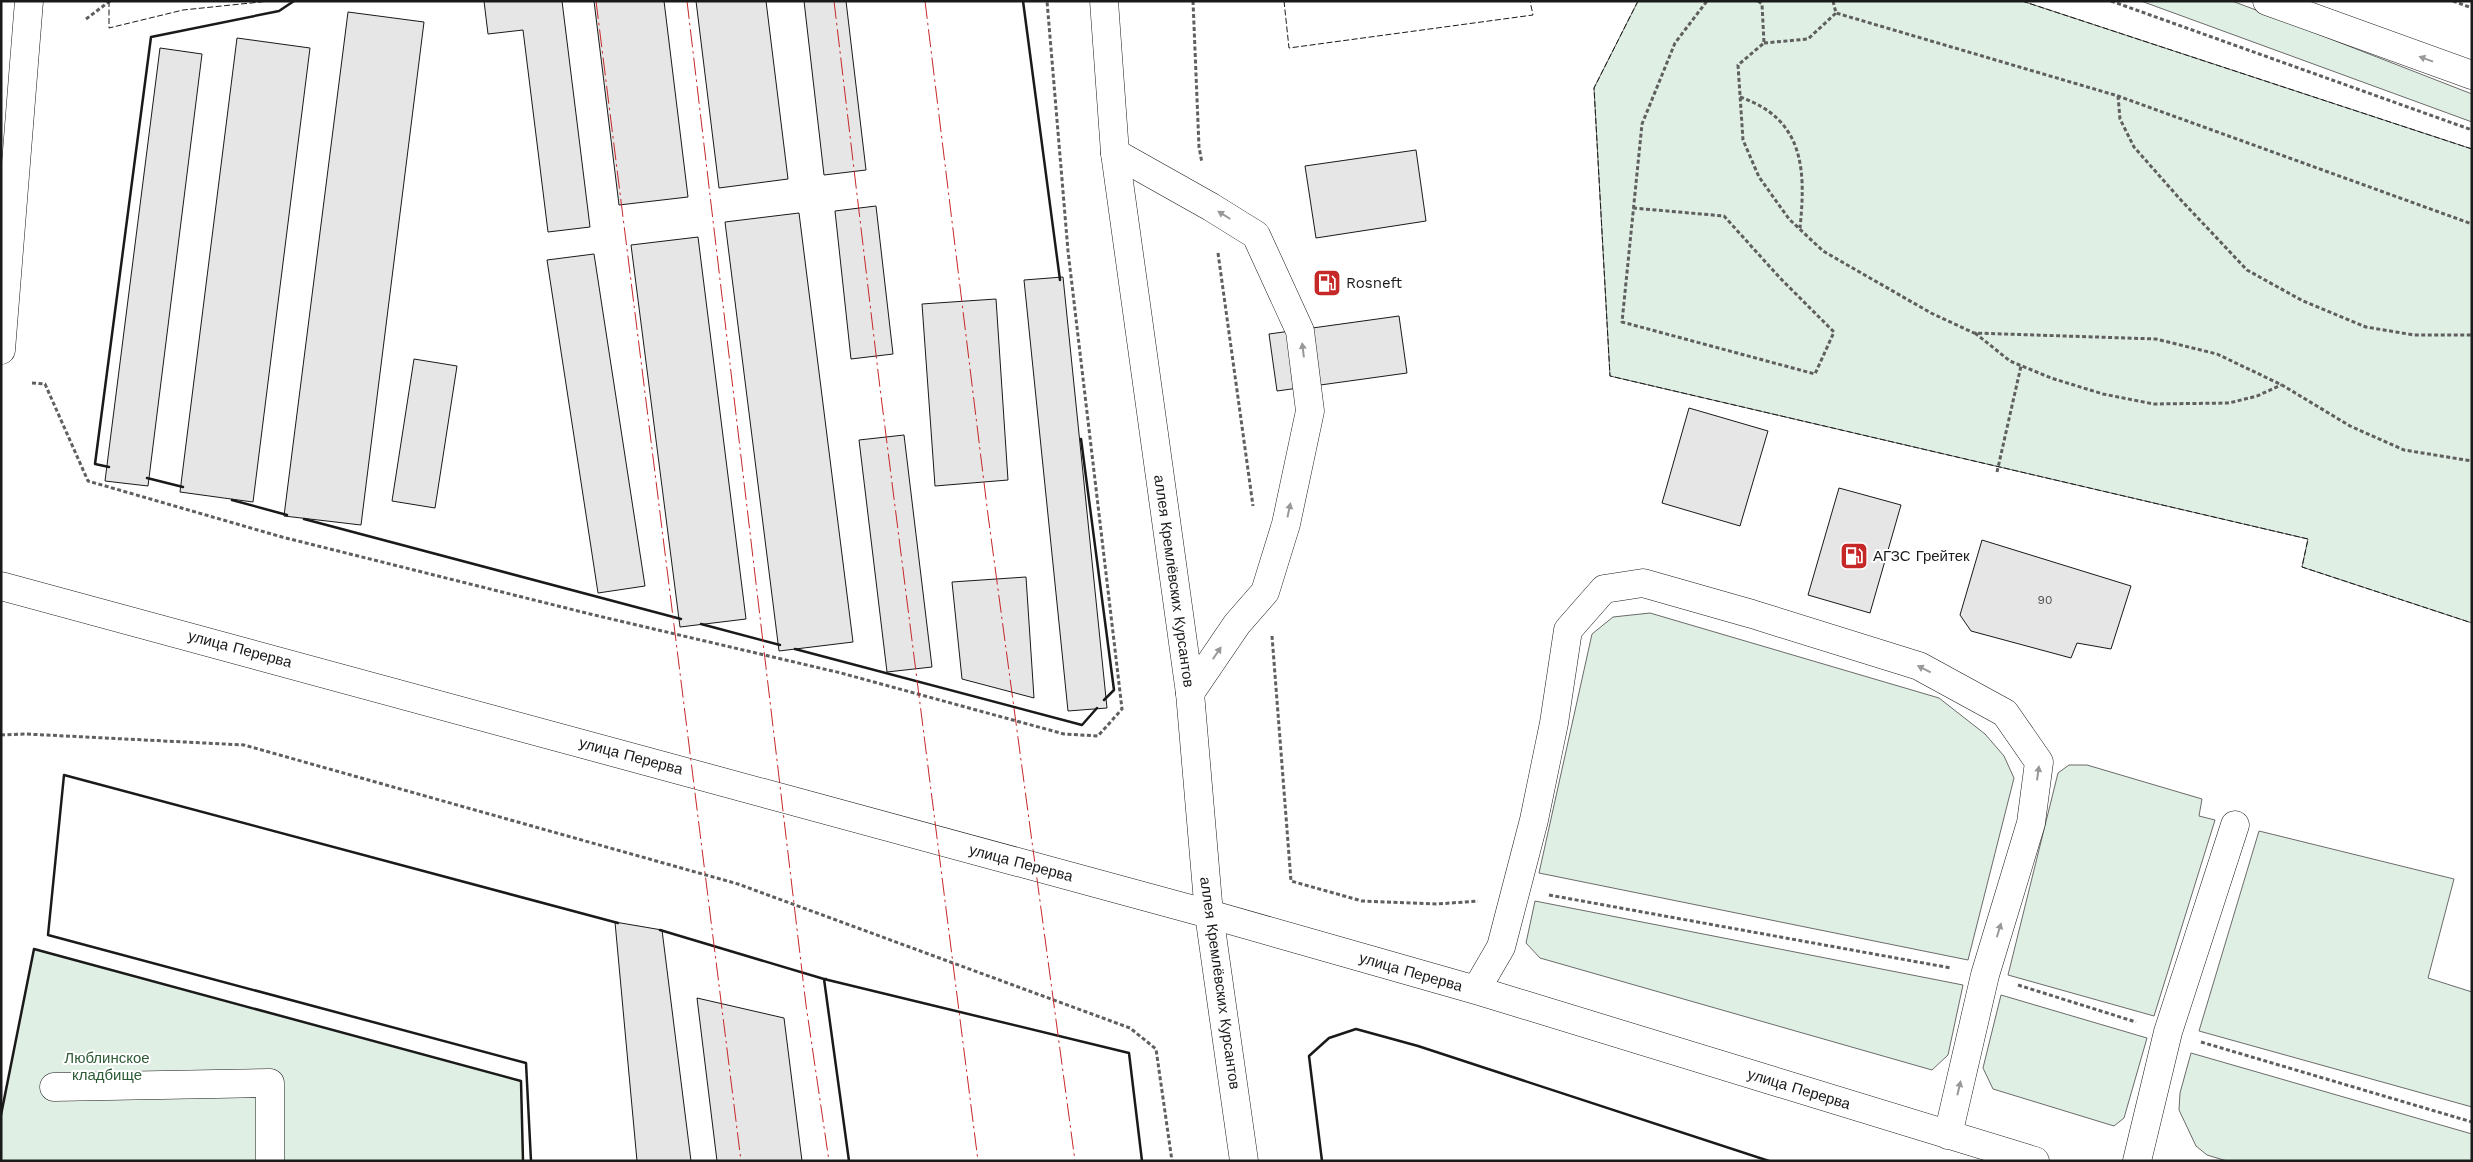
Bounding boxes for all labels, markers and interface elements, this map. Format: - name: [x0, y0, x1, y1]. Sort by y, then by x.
- one-way arrow: [2418, 55, 2433, 63]
- one-way arrow: [1218, 210, 1231, 220]
- fuel station icon: Rosneft: [1312, 268, 1342, 298]
- place label: Rosneft: [1346, 274, 1403, 292]
- one-way arrow: [1298, 342, 1306, 358]
- street label: аллея Кремлёвских Курсантов: [1150, 473, 1198, 689]
- one-way arrow: [1285, 502, 1293, 517]
- fuel station icon: АГЗС Грейтек: [1839, 541, 1869, 571]
- place label: АГЗС Грейтек: [1873, 547, 1970, 565]
- house number: 90: [2038, 593, 2052, 607]
- street label: улица Перерва: [186, 627, 294, 672]
- one-way arrow: [1212, 646, 1222, 659]
- one-way arrow: [1917, 665, 1932, 674]
- street label: улица Перерва: [577, 734, 685, 779]
- one-way arrow: [2034, 765, 2042, 781]
- street label: улица Перерва: [967, 841, 1075, 886]
- street label: аллея Кремлёвских Курсантов: [1196, 875, 1244, 1091]
- one-way arrow: [1995, 923, 2003, 938]
- street label: улица Перерва: [1357, 949, 1465, 996]
- park label: Люблинское кладбище: [64, 1049, 150, 1084]
- street label: улица Перерва: [1745, 1065, 1853, 1113]
- one-way arrow: [1955, 1080, 1963, 1095]

